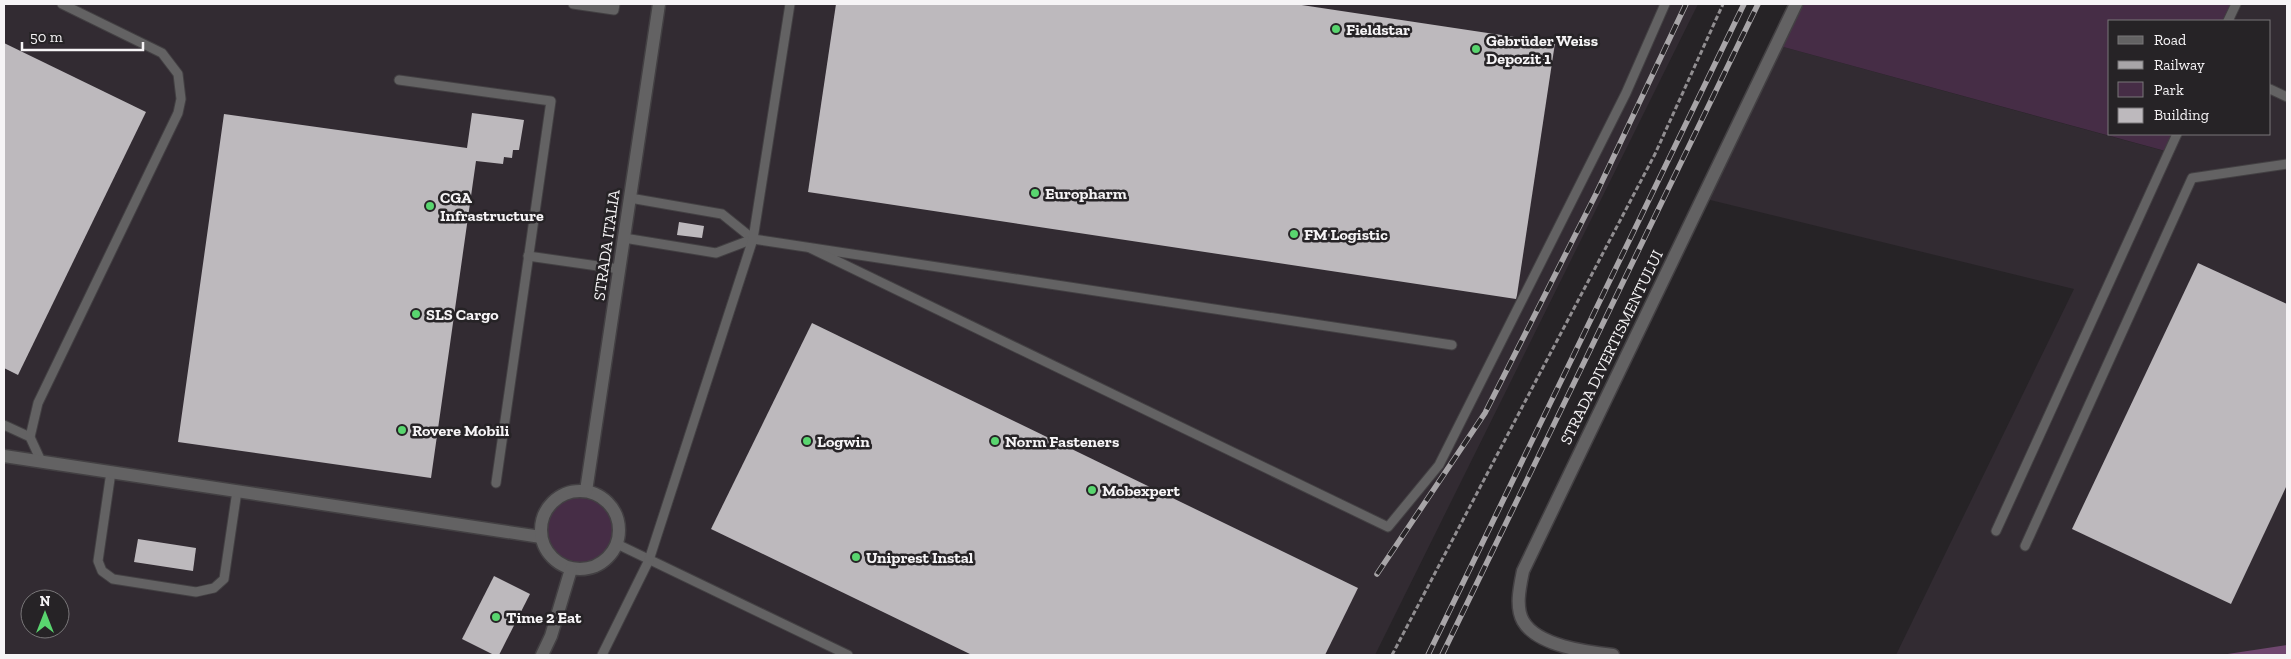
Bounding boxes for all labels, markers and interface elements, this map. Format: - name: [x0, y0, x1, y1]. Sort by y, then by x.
- scale bar: [22, 20, 144, 52]
- place label: Fieldstar: [1346, 20, 1410, 39]
- legend: [2108, 20, 2271, 135]
- marker: Fieldstar: [1330, 23, 1342, 35]
- text: 50 m: [30, 28, 63, 46]
- place label: Gebrüder Weiss Depozit 1: [1486, 31, 1598, 68]
- text: Road: [2154, 31, 2187, 49]
- marker: Gebrüder Weiss Depozit 1: [1470, 43, 1482, 55]
- text: Railway: [2154, 56, 2205, 74]
- text: Park: [2154, 81, 2184, 99]
- text: Building: [2154, 106, 2209, 124]
- place label: Europharm: [1045, 184, 1127, 203]
- marker: Europharm: [1029, 187, 1041, 199]
- place label: CGA Infrastructure: [440, 188, 544, 225]
- street label: STRADA ITALIA: [589, 188, 624, 302]
- marker: CGA Infrastructure: [424, 200, 436, 212]
- place label: FM Logistic: [1304, 225, 1388, 244]
- marker: FM Logistic: [1288, 228, 1300, 240]
- street label: STRADA DIVERTISMENTULUI: [1556, 247, 1667, 448]
- place label: SLS Cargo: [426, 305, 499, 324]
- marker: SLS Cargo: [410, 308, 422, 320]
- place label: Rovere Mobili: [412, 421, 510, 440]
- marker: Rovere Mobili: [396, 424, 408, 436]
- place label: Logwin: [817, 432, 870, 451]
- place label: Norm Fasteners: [1005, 432, 1119, 451]
- marker: Logwin: [801, 435, 813, 447]
- marker: Norm Fasteners: [989, 435, 1001, 447]
- place label: Mobexpert: [1102, 481, 1181, 500]
- marker: Mobexpert: [1086, 484, 1098, 496]
- place label: Uniprest Instal: [866, 548, 974, 567]
- marker: Uniprest Instal: [850, 551, 862, 563]
- north arrow: [20, 589, 70, 639]
- text: N: [40, 593, 51, 610]
- place label: Time 2 Eat: [506, 608, 582, 627]
- marker: Time 2 Eat: [490, 611, 502, 623]

